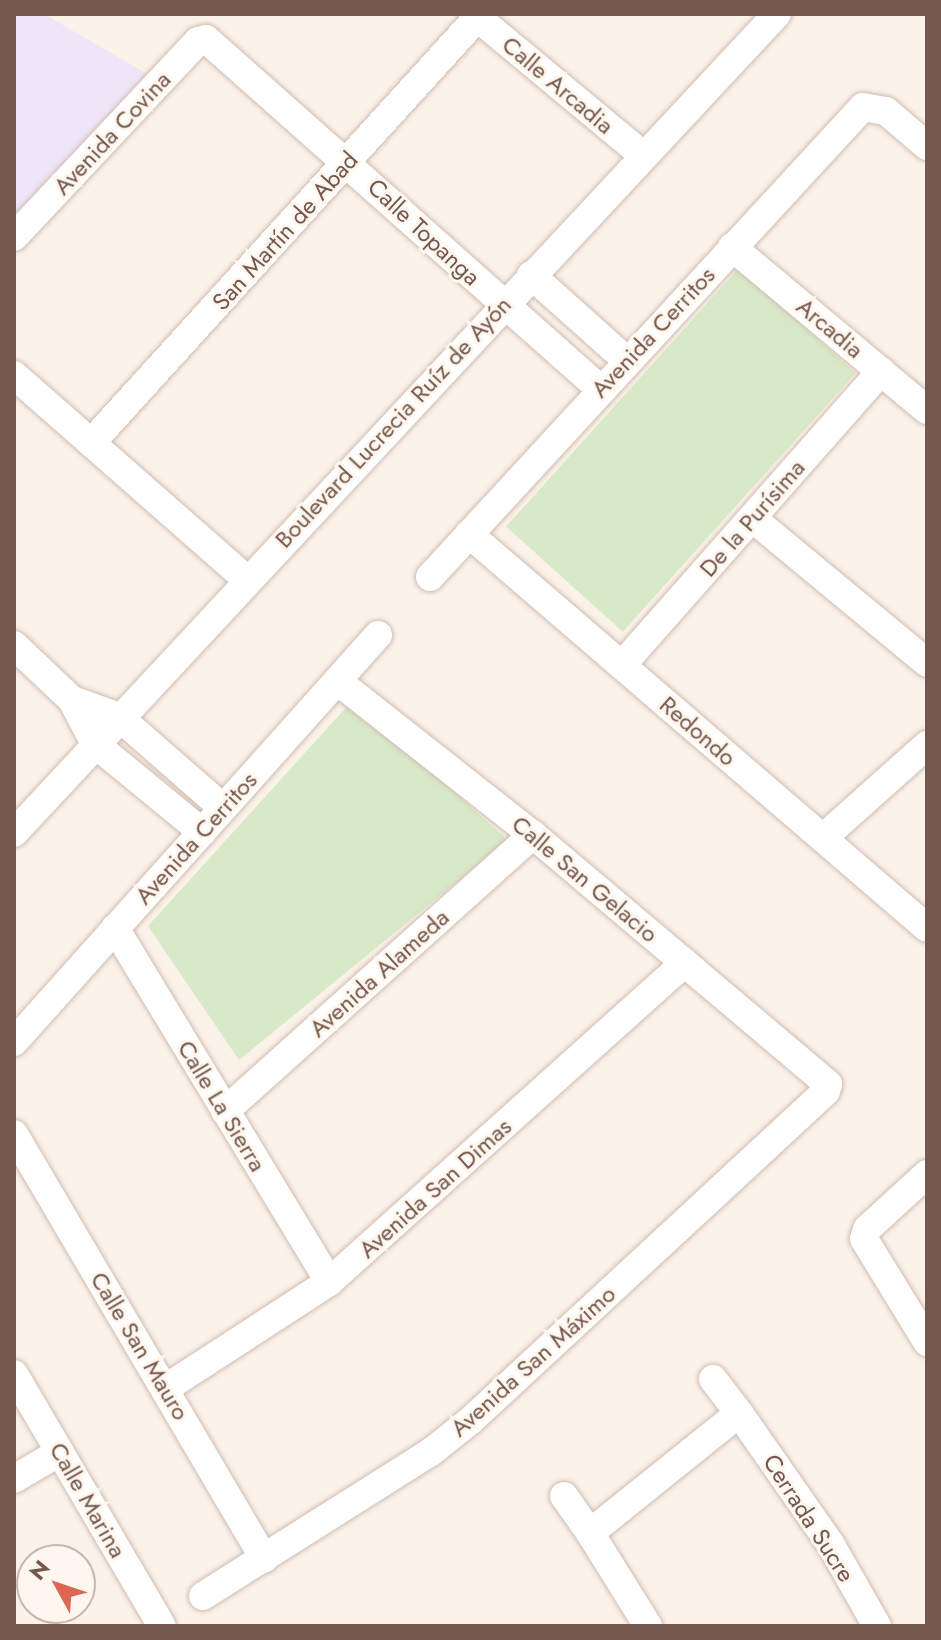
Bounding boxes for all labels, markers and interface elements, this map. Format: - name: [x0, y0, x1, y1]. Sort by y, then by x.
- street label: Calle Arcadia: [496, 30, 620, 140]
- street label: Avenida Covina: [47, 65, 177, 201]
- street label: San Martín de Abad: [206, 146, 364, 316]
- street label: Calle Topanga: [362, 173, 486, 291]
- street label: Avenida Cerritos: [585, 261, 721, 403]
- street label: Boulevard Lucrecia Ruíz de Ayón: [269, 290, 517, 554]
- street label: Arcadia: [791, 292, 869, 364]
- street label: De la Purísima: [693, 453, 811, 583]
- street label: Redondo: [654, 690, 742, 772]
- street label: Avenida Cerritos: [129, 766, 263, 910]
- street label: Calle San Gelacio: [506, 810, 664, 948]
- street label: Avenida Alameda: [303, 903, 455, 1043]
- street label: Calle La Sierra: [172, 1035, 272, 1177]
- street label: Avenida San Dimas: [353, 1112, 517, 1264]
- street label: Calle San Mauro: [84, 1267, 196, 1425]
- street label: Avenida San Máximo: [445, 1279, 621, 1443]
- street label: Calle Marina: [43, 1437, 133, 1563]
- street label: Cerrada Sucre: [757, 1449, 861, 1587]
- north arrow: [16, 1544, 96, 1624]
- text: N: [21, 1553, 57, 1587]

